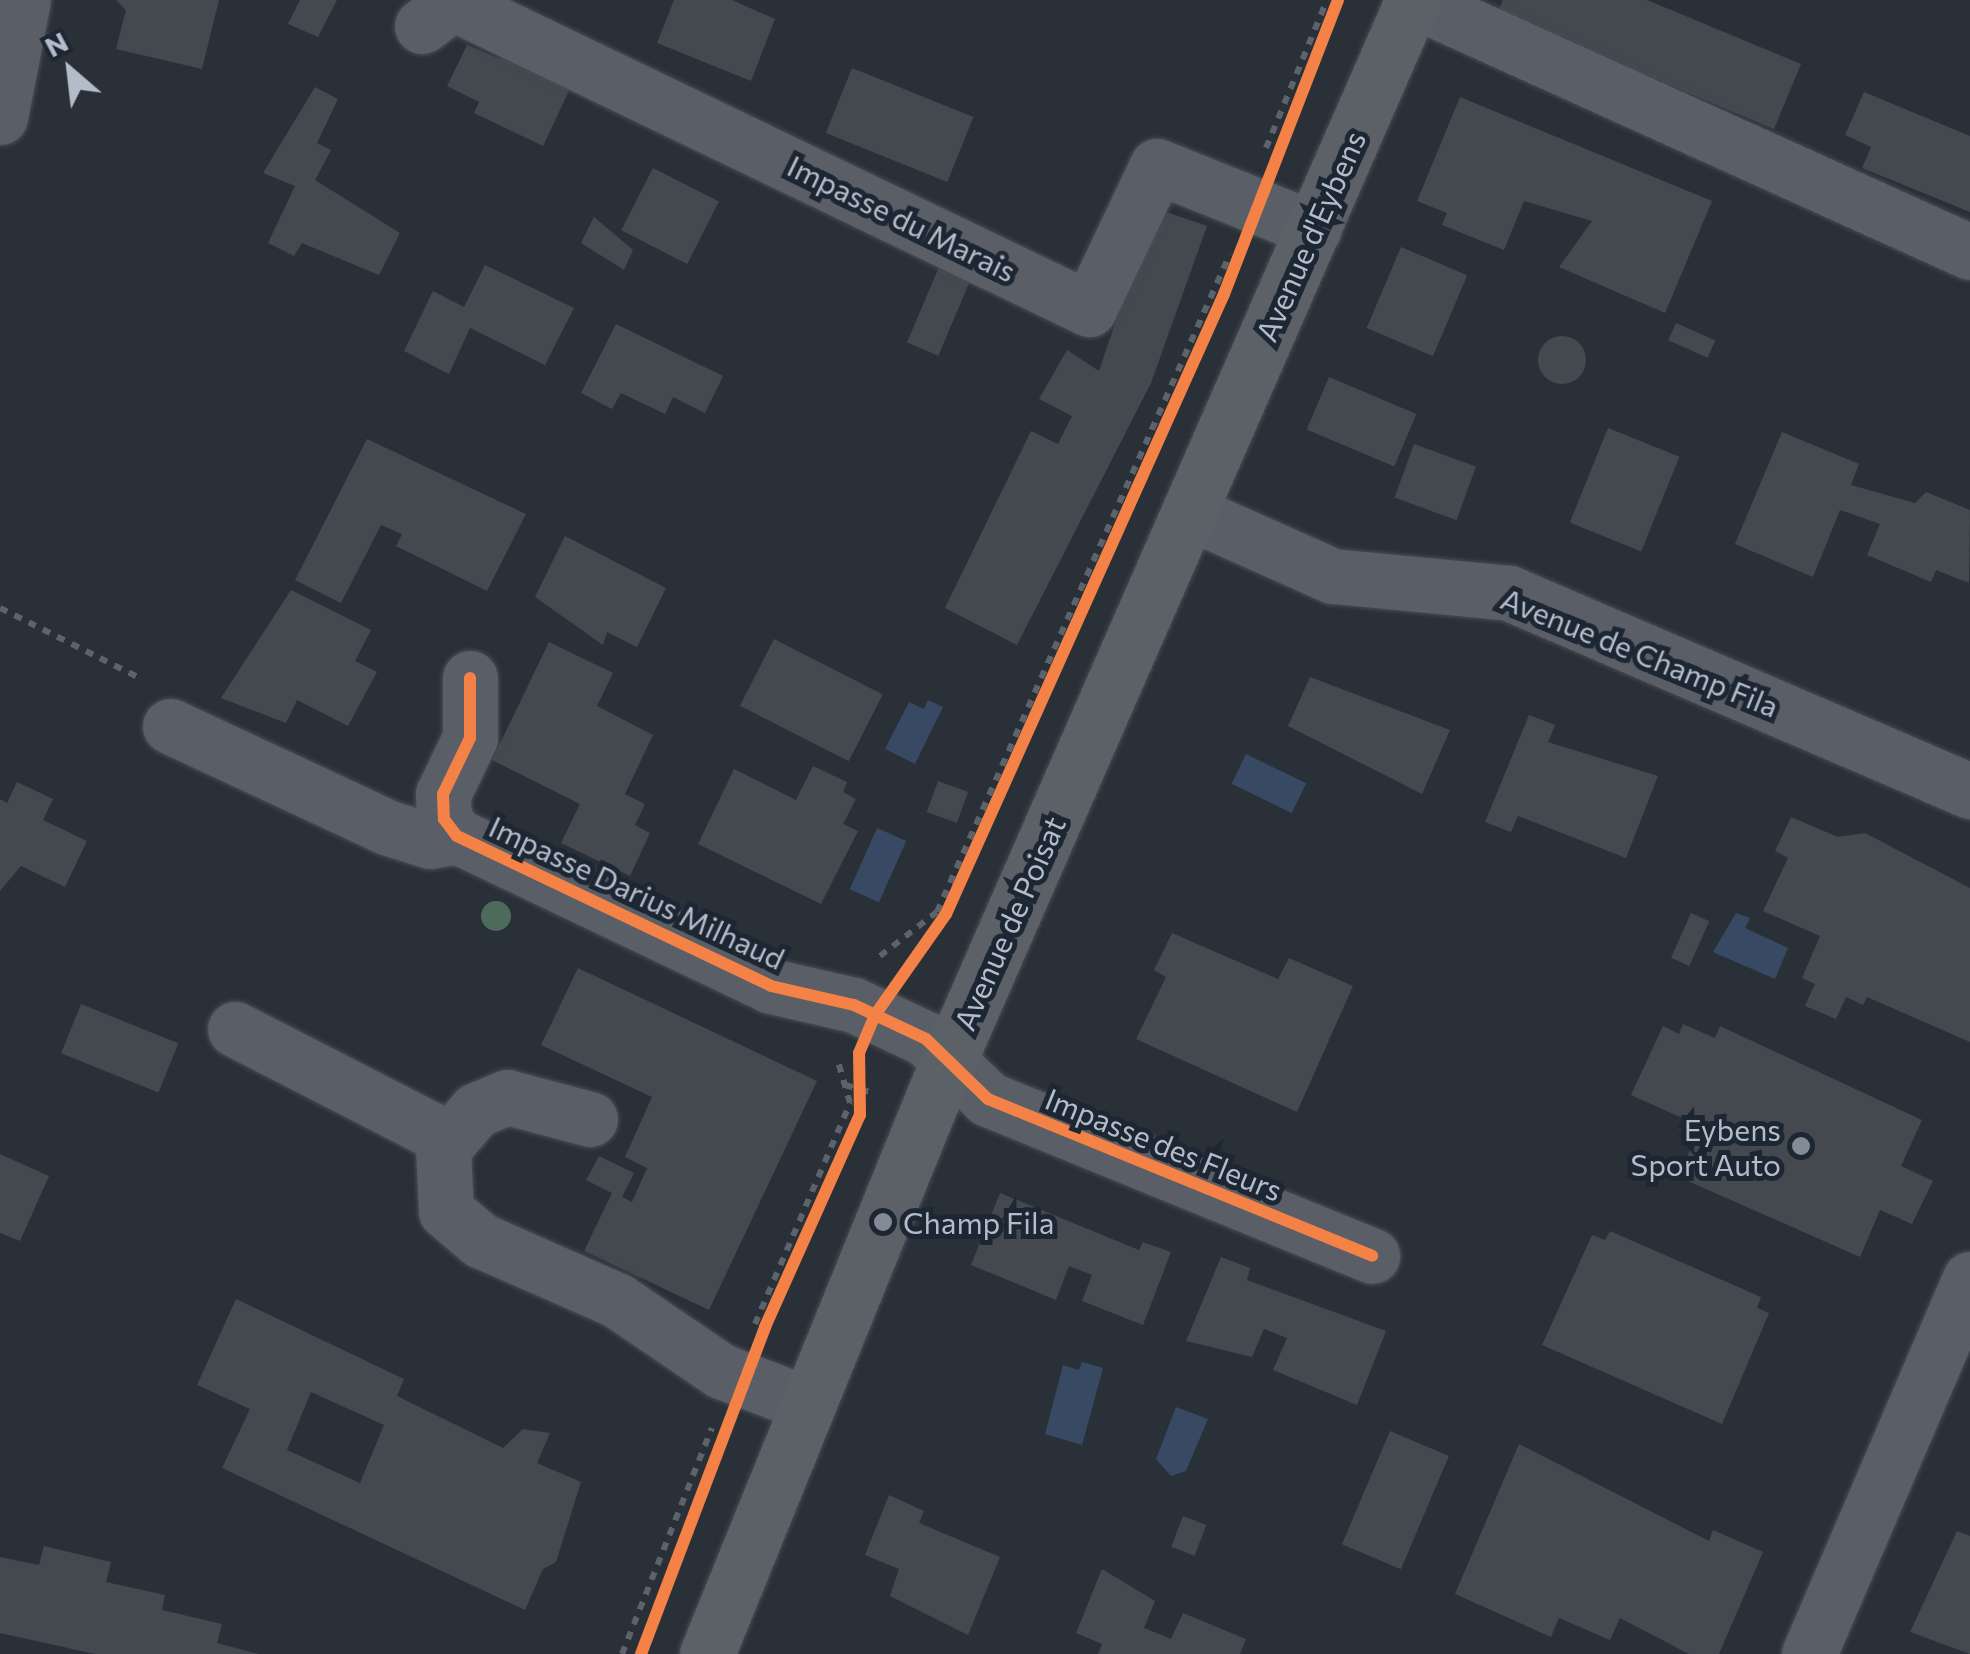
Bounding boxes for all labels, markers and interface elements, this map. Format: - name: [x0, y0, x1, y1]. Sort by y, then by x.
- north arrow: [20, 20, 120, 120]
- text: N: [39, 24, 73, 63]
- street label: Avenue d'Eybens: [1248, 125, 1372, 347]
- street label: Impasse du Marais: [782, 147, 1022, 289]
- street label: Avenue de Champ Fila: [1496, 580, 1784, 724]
- street label: Impasse Darius Milhaud: [484, 808, 790, 976]
- street label: Avenue de Poisat: [946, 811, 1072, 1035]
- street label: Impasse des Fleurs: [1040, 1080, 1288, 1208]
- place label: Eybens Sport Auto: [1631, 1111, 1781, 1182]
- marker: Eybens Sport Auto: [1790, 1135, 1812, 1157]
- place label: Champ Fila: [903, 1204, 1054, 1240]
- marker: Champ Fila: [872, 1211, 894, 1233]

